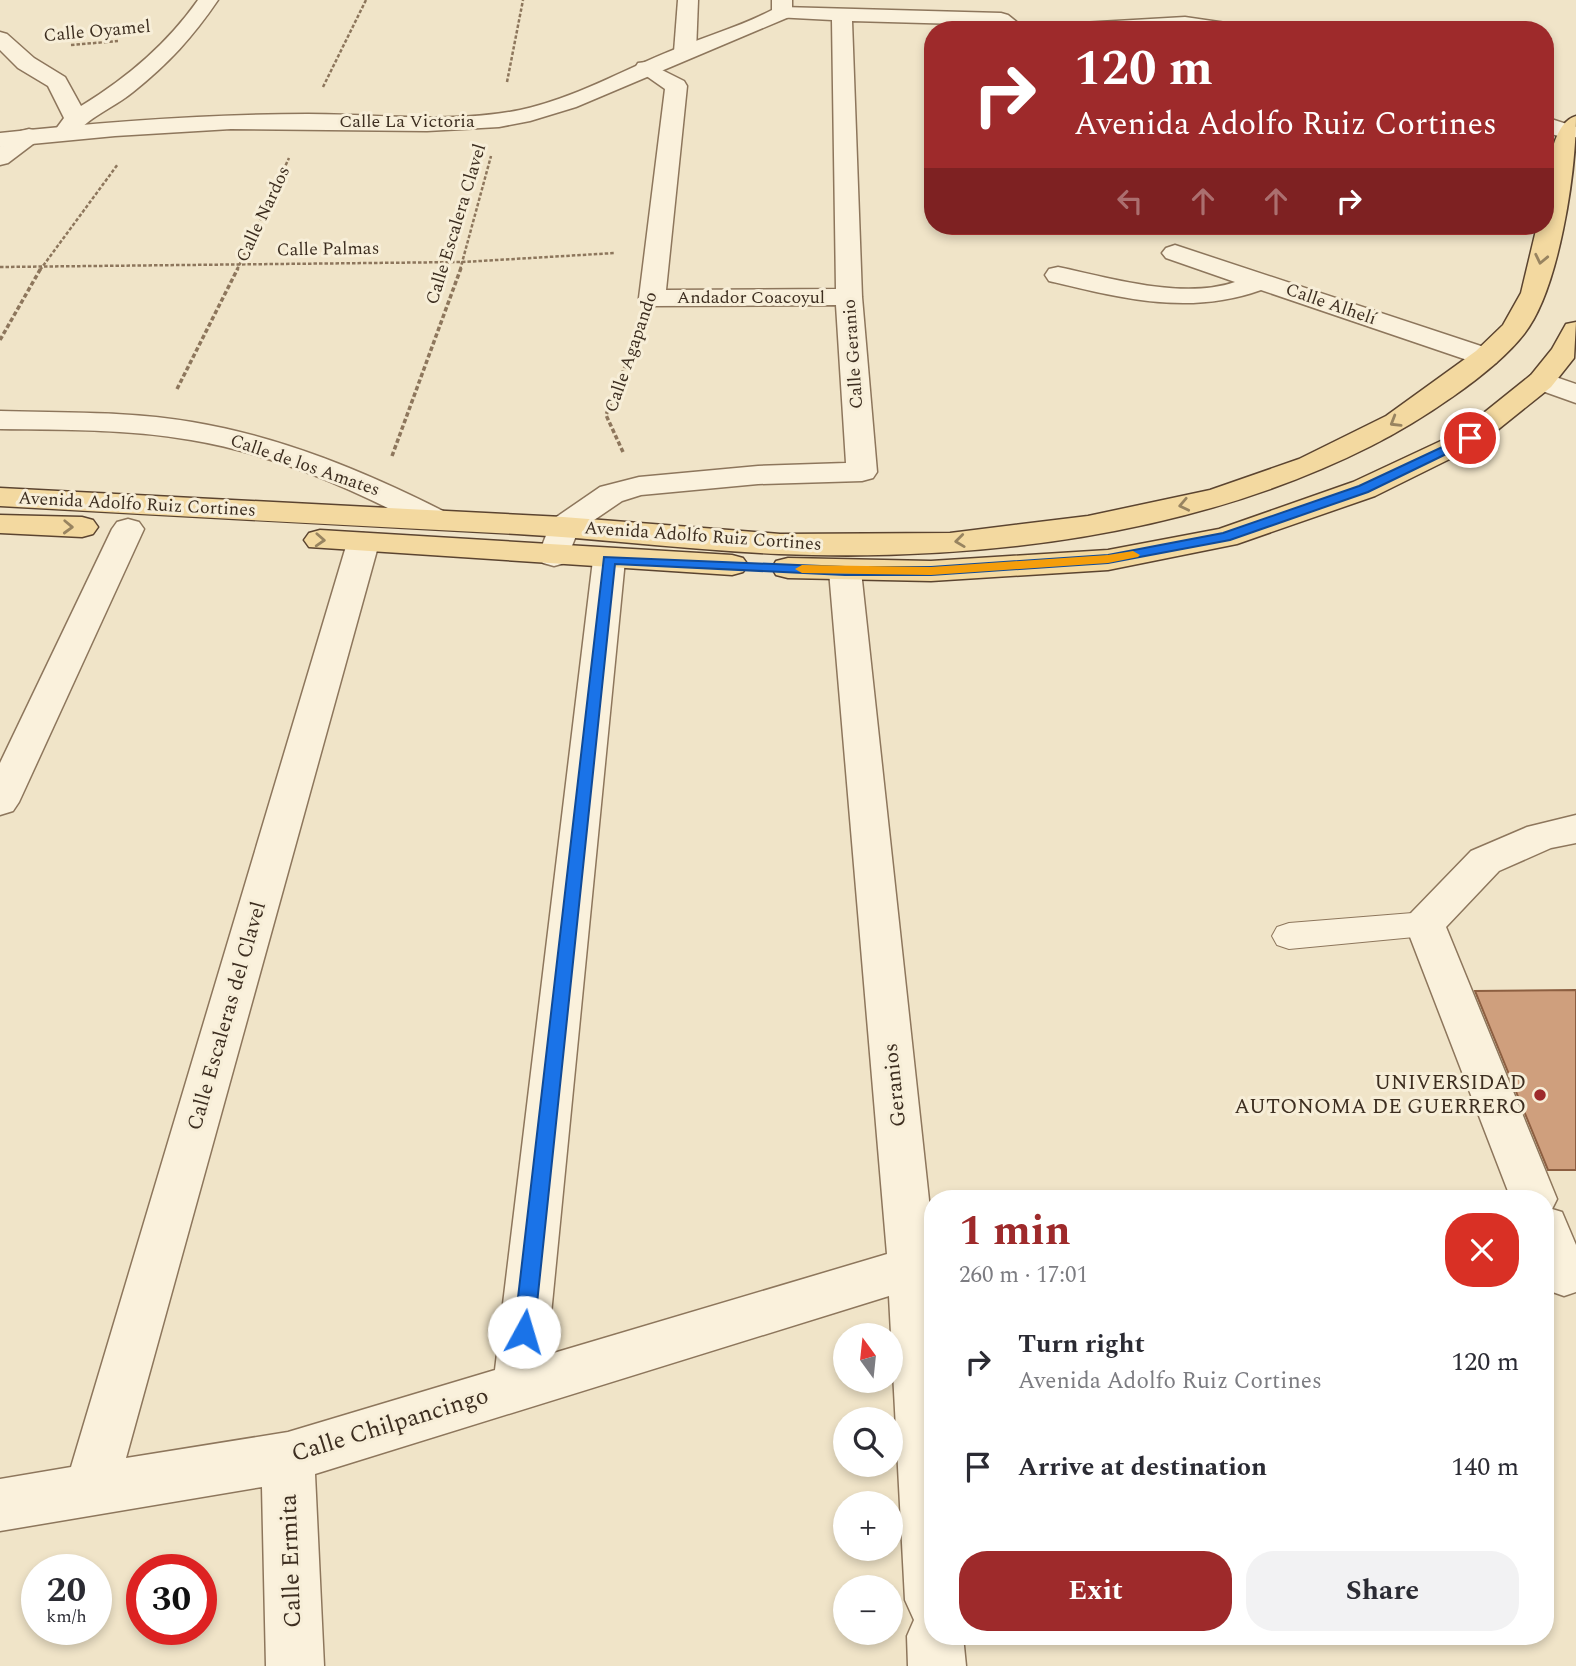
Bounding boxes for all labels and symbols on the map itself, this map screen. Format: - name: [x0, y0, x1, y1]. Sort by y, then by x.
- street label: Calle Oyamel: [42, 13, 152, 49]
- street label: Calle La Victoria: [339, 108, 475, 135]
- street label: Calle Escalera Clavel: [419, 140, 493, 308]
- street label: Calle Nardos: [229, 161, 297, 267]
- street label: Calle Palmas: [276, 235, 380, 263]
- one-way arrow: [1535, 253, 1550, 265]
- street label: Calle Alhelí: [1282, 276, 1381, 333]
- street label: Andador Coacoyul: [677, 284, 825, 311]
- street label: Calle Agapando: [598, 288, 664, 416]
- street label: Calle Geranio: [836, 298, 870, 410]
- pin: [1440, 408, 1500, 468]
- one-way arrow: [1390, 413, 1403, 426]
- street label: Calle de los Amates: [227, 427, 383, 503]
- street label: Avenida Adolfo Ruiz Cortines: [18, 484, 256, 524]
- one-way arrow: [1178, 496, 1190, 511]
- street label: Avenida Adolfo Ruiz Cortines: [583, 514, 823, 558]
- one-way arrow: [63, 519, 74, 534]
- one-way arrow: [315, 532, 326, 547]
- one-way arrow: [954, 534, 966, 549]
- street label: Calle Escaleras del Clavel: [179, 898, 275, 1134]
- street label: Geranios: [875, 1041, 915, 1129]
- place label: UNIVERSIDAD AUTONOMA DE GUERRERO: [1234, 1067, 1526, 1123]
- marker: UNIVERSIDAD AUTONOMA DE GUERRERO: [1532, 1087, 1548, 1103]
- position arrow: [487, 1295, 561, 1369]
- north arrow: [833, 1323, 903, 1393]
- street label: Calle Chilpancingo: [287, 1378, 493, 1472]
- street label: Calle Ermita: [271, 1493, 311, 1629]
- speed limit sign: 30: [126, 1554, 217, 1645]

